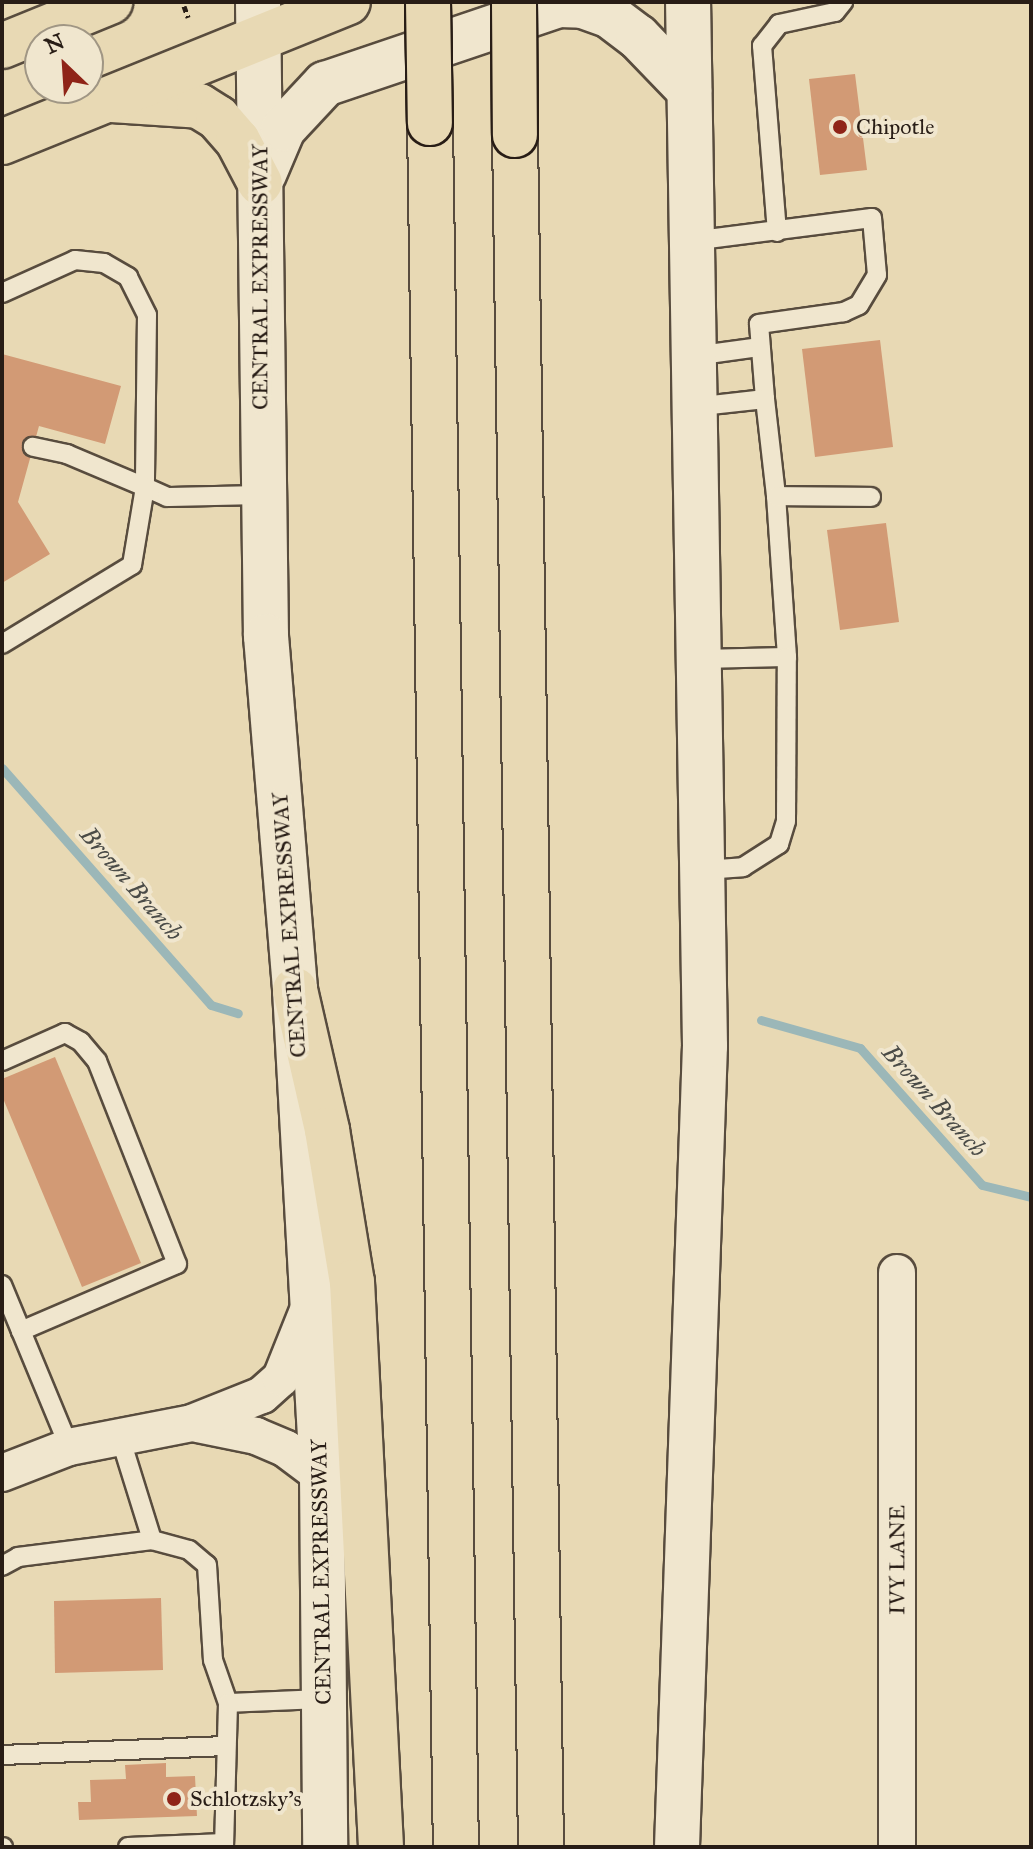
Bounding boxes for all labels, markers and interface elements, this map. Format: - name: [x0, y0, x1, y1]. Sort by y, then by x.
- north arrow: [24, 24, 104, 104]
- text: N: [40, 27, 69, 60]
- place label: Chipotle: [856, 114, 934, 140]
- marker: Chipotle: [831, 118, 849, 136]
- street label: CENTRAL EXPRESSWAY: [247, 144, 273, 410]
- street label: CENTRAL EXPRESSWAY: [267, 791, 311, 1059]
- water label: Brown Branch: [74, 821, 188, 947]
- water label: Brown Branch: [876, 1039, 992, 1163]
- street label: CENTRAL EXPRESSWAY: [305, 1439, 337, 1705]
- street label: IVY LANE: [884, 1505, 910, 1615]
- place label: Schlotzsky's: [190, 1786, 302, 1812]
- marker: Schlotzsky's: [165, 1790, 183, 1808]

